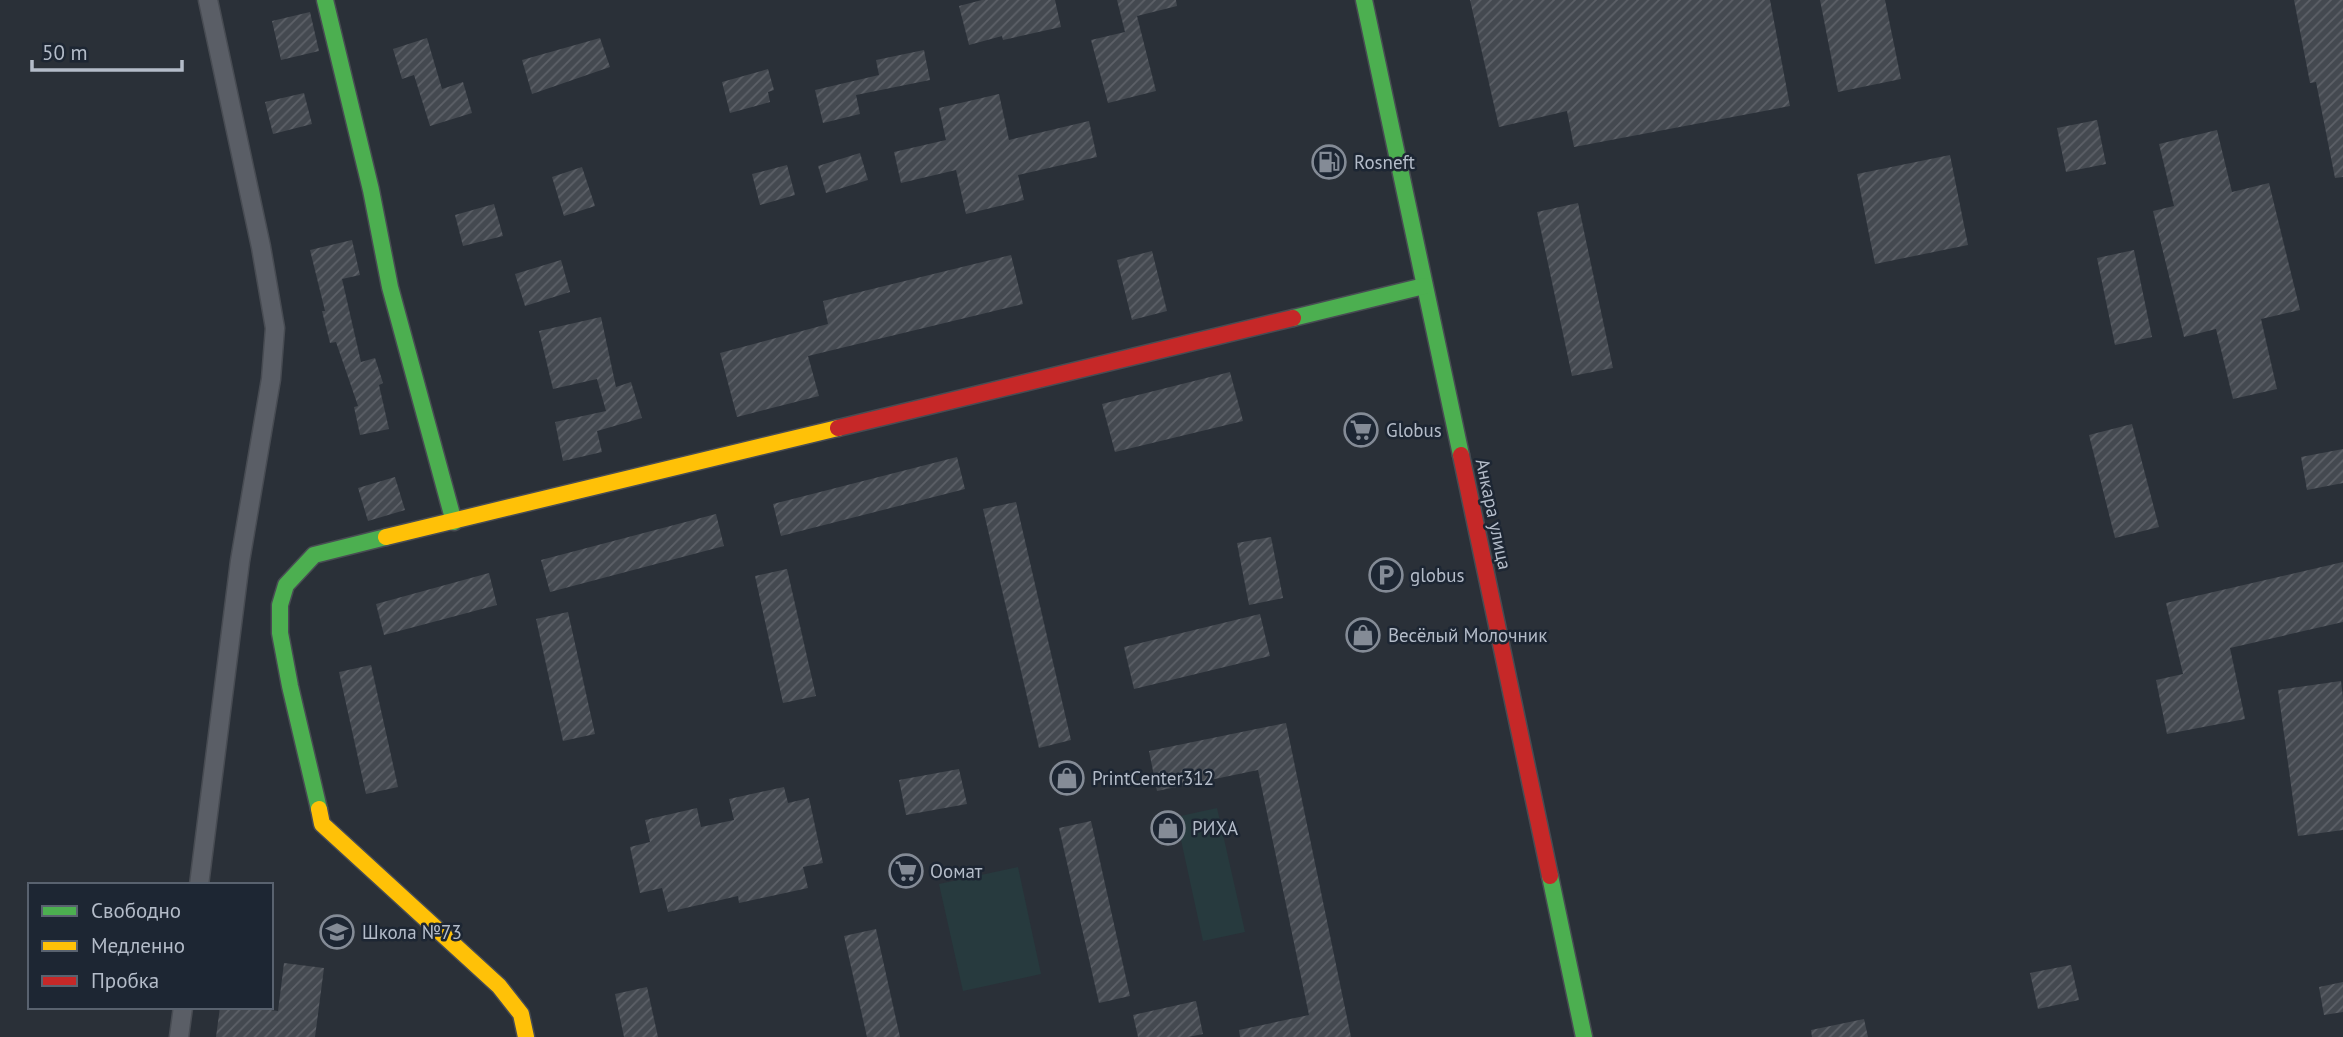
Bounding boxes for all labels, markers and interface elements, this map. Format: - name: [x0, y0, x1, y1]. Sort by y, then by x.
- scale bar: [32, 28, 182, 72]
- text: 50 m: [42, 39, 88, 66]
- fuel station icon: Rosneft: [1310, 143, 1348, 181]
- place label: Rosneft: [1354, 150, 1415, 174]
- supermarket icon: Globus: [1342, 411, 1380, 449]
- place label: Globus: [1386, 418, 1442, 442]
- street label: Анкара улица: [1471, 456, 1517, 572]
- parking icon: globus: [1367, 556, 1405, 594]
- place label: globus: [1410, 563, 1464, 587]
- shop icon: Весёлый Молочник: [1344, 616, 1382, 654]
- place label: Весёлый Молочник: [1388, 623, 1547, 647]
- shop icon: PrintCenter312: [1048, 759, 1086, 797]
- place label: PrintCenter312: [1092, 766, 1214, 790]
- shop icon: РИХА: [1149, 809, 1187, 847]
- place label: РИХА: [1192, 816, 1238, 840]
- supermarket icon: Оомат: [887, 852, 925, 890]
- place label: Оомат: [930, 859, 983, 883]
- legend: [28, 883, 273, 1009]
- text: Свободно: [91, 897, 181, 924]
- school or university icon: Школа №73: [318, 913, 356, 951]
- place label: Школа №73: [362, 920, 462, 944]
- text: Медленно: [91, 932, 185, 959]
- text: Пробка: [91, 967, 159, 994]

